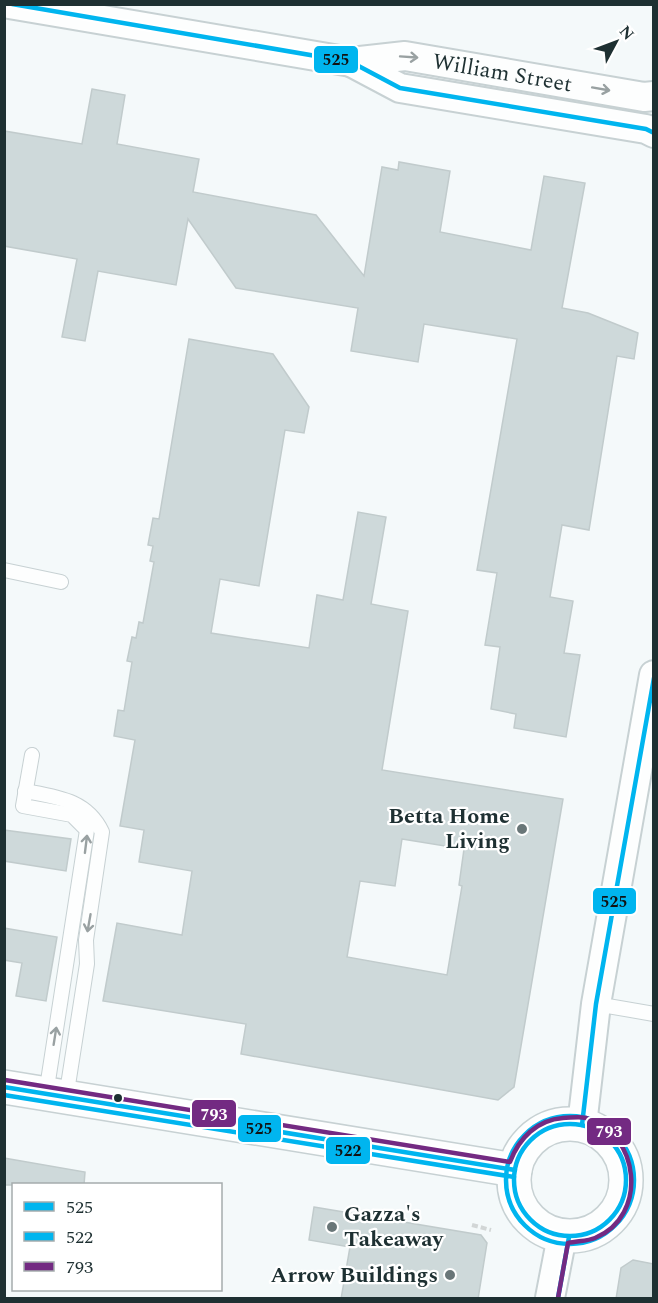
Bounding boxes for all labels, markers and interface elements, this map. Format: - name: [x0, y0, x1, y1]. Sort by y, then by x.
- north arrow: [586, 12, 646, 72]
- text: N: [613, 20, 640, 46]
- line badge: 525: [313, 45, 359, 74]
- street label: William Street: [430, 45, 575, 101]
- text: 525: [323, 48, 349, 72]
- one-way arrow: [398, 52, 418, 63]
- one-way arrow: [591, 84, 610, 95]
- place label: Betta Home Living: [388, 800, 510, 858]
- marker: Betta Home Living: [515, 822, 529, 836]
- one-way arrow: [81, 834, 92, 854]
- line badge: 525: [592, 887, 637, 915]
- text: 525: [601, 890, 627, 914]
- one-way arrow: [83, 913, 94, 933]
- one-way arrow: [50, 1027, 61, 1047]
- unlabelled marker: [112, 1092, 124, 1104]
- line badge: 793: [191, 1099, 237, 1128]
- text: 793: [201, 1103, 227, 1127]
- line badge: 525: [237, 1114, 282, 1143]
- text: 525: [246, 1117, 272, 1141]
- line badge: 793: [586, 1117, 632, 1146]
- text: 793: [596, 1120, 622, 1144]
- line badge: 522: [325, 1136, 371, 1165]
- text: 522: [335, 1139, 361, 1163]
- legend: [12, 1183, 222, 1291]
- text: 525: [66, 1194, 93, 1221]
- place label: Gazza's Takeaway: [344, 1198, 445, 1256]
- marker: Gazza's Takeaway: [325, 1220, 339, 1234]
- text: 522: [66, 1224, 93, 1251]
- text: 793: [66, 1254, 93, 1281]
- place label: Arrow Buildings: [271, 1259, 438, 1292]
- marker: Arrow Buildings: [443, 1268, 457, 1282]

